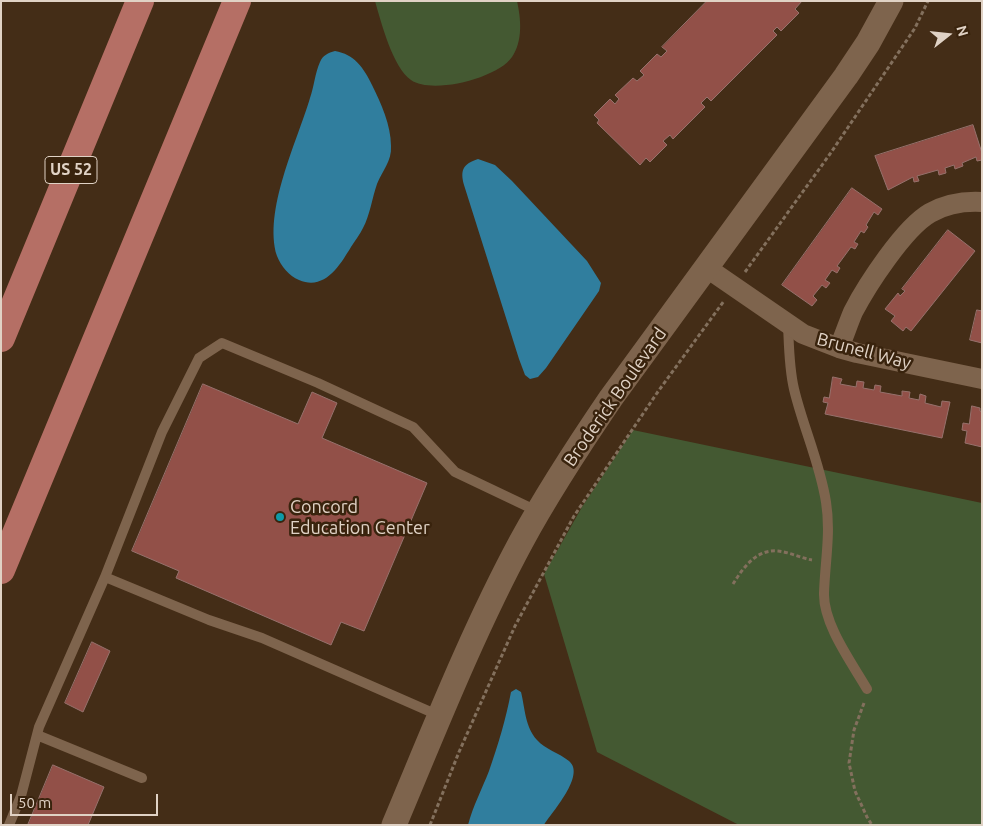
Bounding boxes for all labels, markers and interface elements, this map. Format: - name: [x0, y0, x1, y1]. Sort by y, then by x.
- north arrow: [923, 10, 973, 60]
- text: N: [953, 24, 972, 38]
- road number: US 52: [45, 156, 97, 184]
- street label: Broderick Boulevard: [559, 324, 671, 470]
- street label: Brunell Way: [815, 328, 913, 374]
- place label: Concord Education Center: [290, 496, 430, 538]
- marker: Concord Education Center: [274, 511, 286, 523]
- scale bar: [12, 784, 160, 816]
- text: 50 m: [18, 794, 51, 811]

